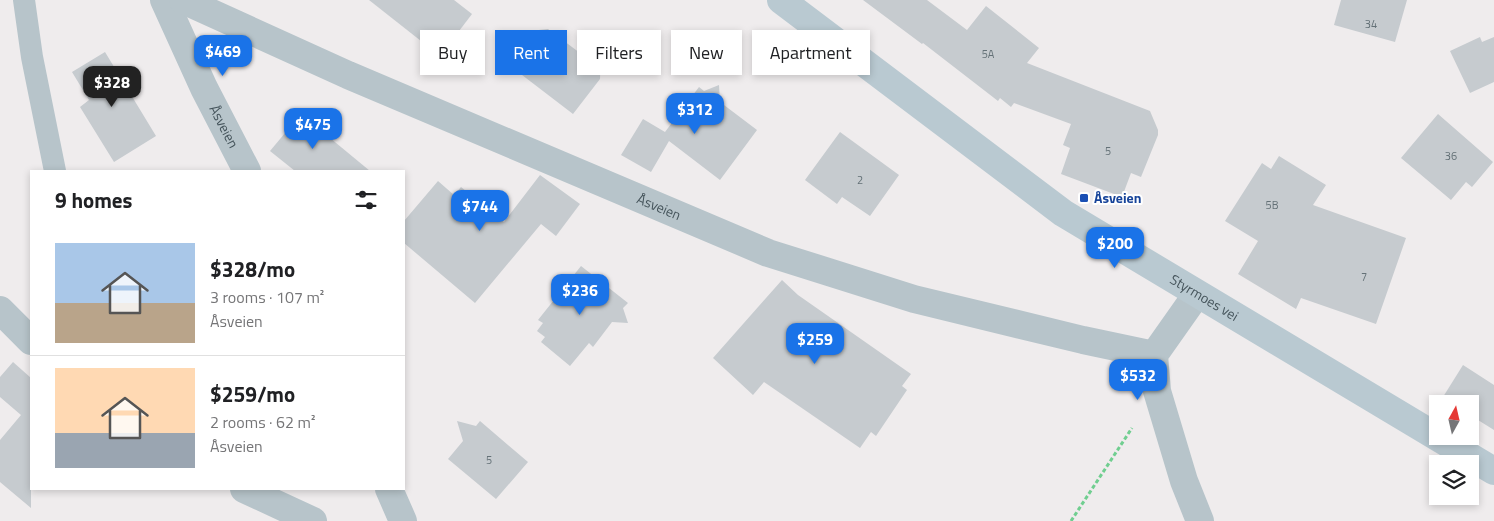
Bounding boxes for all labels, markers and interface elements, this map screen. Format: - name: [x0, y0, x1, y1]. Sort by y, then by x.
- house number: 34: [1365, 16, 1377, 32]
- chip: Buy: [420, 30, 485, 75]
- chip: Rent: [495, 30, 567, 75]
- chip: Filters: [577, 30, 661, 75]
- chip: New: [671, 30, 742, 75]
- chip: Apartment: [752, 30, 870, 75]
- pin: $469: [193, 34, 253, 77]
- text: $469: [205, 39, 241, 63]
- house number: 5A: [982, 46, 995, 62]
- pin: $328: [82, 66, 142, 108]
- text: $328: [94, 70, 130, 94]
- pin: $312: [665, 92, 725, 135]
- text: $312: [677, 97, 713, 121]
- street label: Åsveien: [204, 101, 244, 152]
- pin: $475: [283, 108, 343, 150]
- text: $475: [295, 112, 331, 136]
- house number: 5: [1105, 143, 1111, 159]
- house number: 36: [1445, 148, 1457, 164]
- house number: 2: [857, 172, 863, 188]
- text: 9 homes: [55, 184, 132, 216]
- icon: filters: [352, 186, 380, 214]
- place label: Åsveien: [1094, 187, 1141, 208]
- street label: Åsveien: [634, 188, 685, 225]
- pin: $744: [450, 190, 510, 232]
- marker: Åsveien: [1078, 192, 1090, 204]
- text: $744: [462, 194, 498, 218]
- house number: 5B: [1266, 197, 1279, 213]
- pin: $200: [1085, 226, 1145, 269]
- text: $200: [1097, 231, 1133, 255]
- text: $328/mo: [210, 253, 295, 285]
- icon: home: [95, 263, 155, 323]
- street label: Styrmoes vei: [1166, 268, 1243, 326]
- house number: 7: [1361, 269, 1367, 285]
- pin: $236: [550, 274, 610, 316]
- text: $236: [562, 278, 598, 302]
- text: 3 rooms · 107 m²: [210, 285, 324, 309]
- text: Åsveien: [210, 309, 263, 333]
- pin: $259: [785, 322, 845, 365]
- text: $259: [797, 327, 833, 351]
- pin: $532: [1108, 358, 1168, 401]
- text: $532: [1120, 363, 1156, 387]
- text: $259/mo: [210, 378, 295, 410]
- icon: home: [95, 388, 155, 448]
- north arrow: [1429, 395, 1479, 445]
- map controls: [1429, 395, 1479, 505]
- text: 2 rooms · 62 m²: [210, 410, 315, 434]
- text: Åsveien: [210, 434, 263, 458]
- house number: 5: [486, 452, 492, 468]
- button: layers: [1429, 455, 1479, 505]

